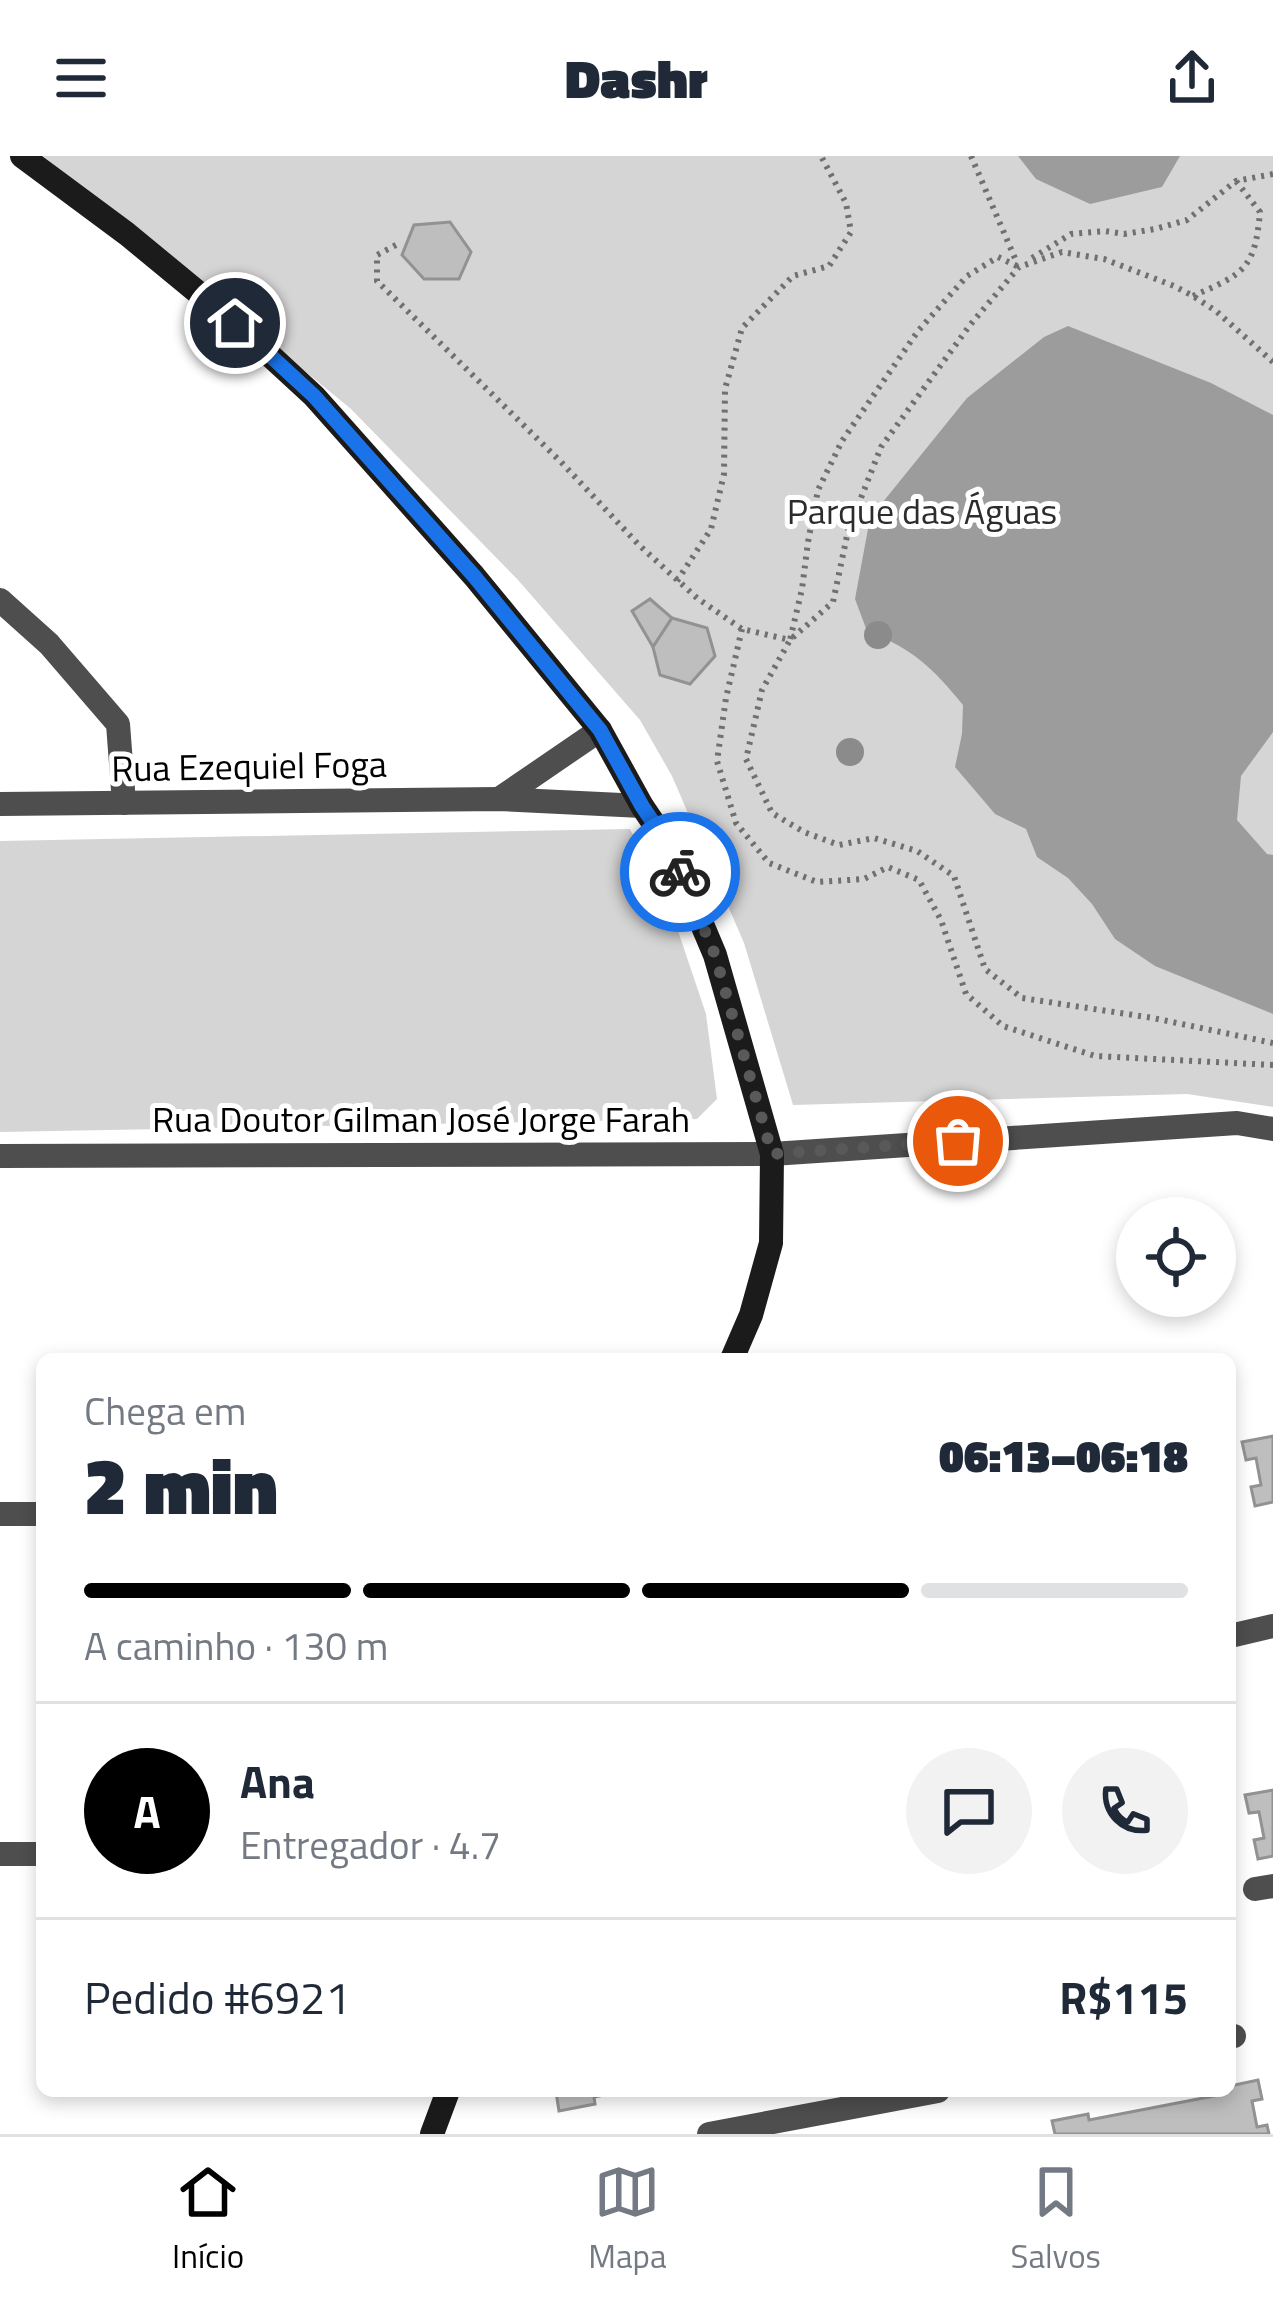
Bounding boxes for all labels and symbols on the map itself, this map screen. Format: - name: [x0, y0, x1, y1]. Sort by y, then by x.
- pin: [184, 272, 286, 374]
- park label: Parque das Águas: [787, 483, 1057, 538]
- street label: Rua Ezequiel Foga: [111, 736, 387, 795]
- courier: [620, 812, 740, 932]
- pin: [907, 1090, 1009, 1192]
- street label: Rua Doutor Gilman José Jorge Farah: [152, 1091, 690, 1146]

